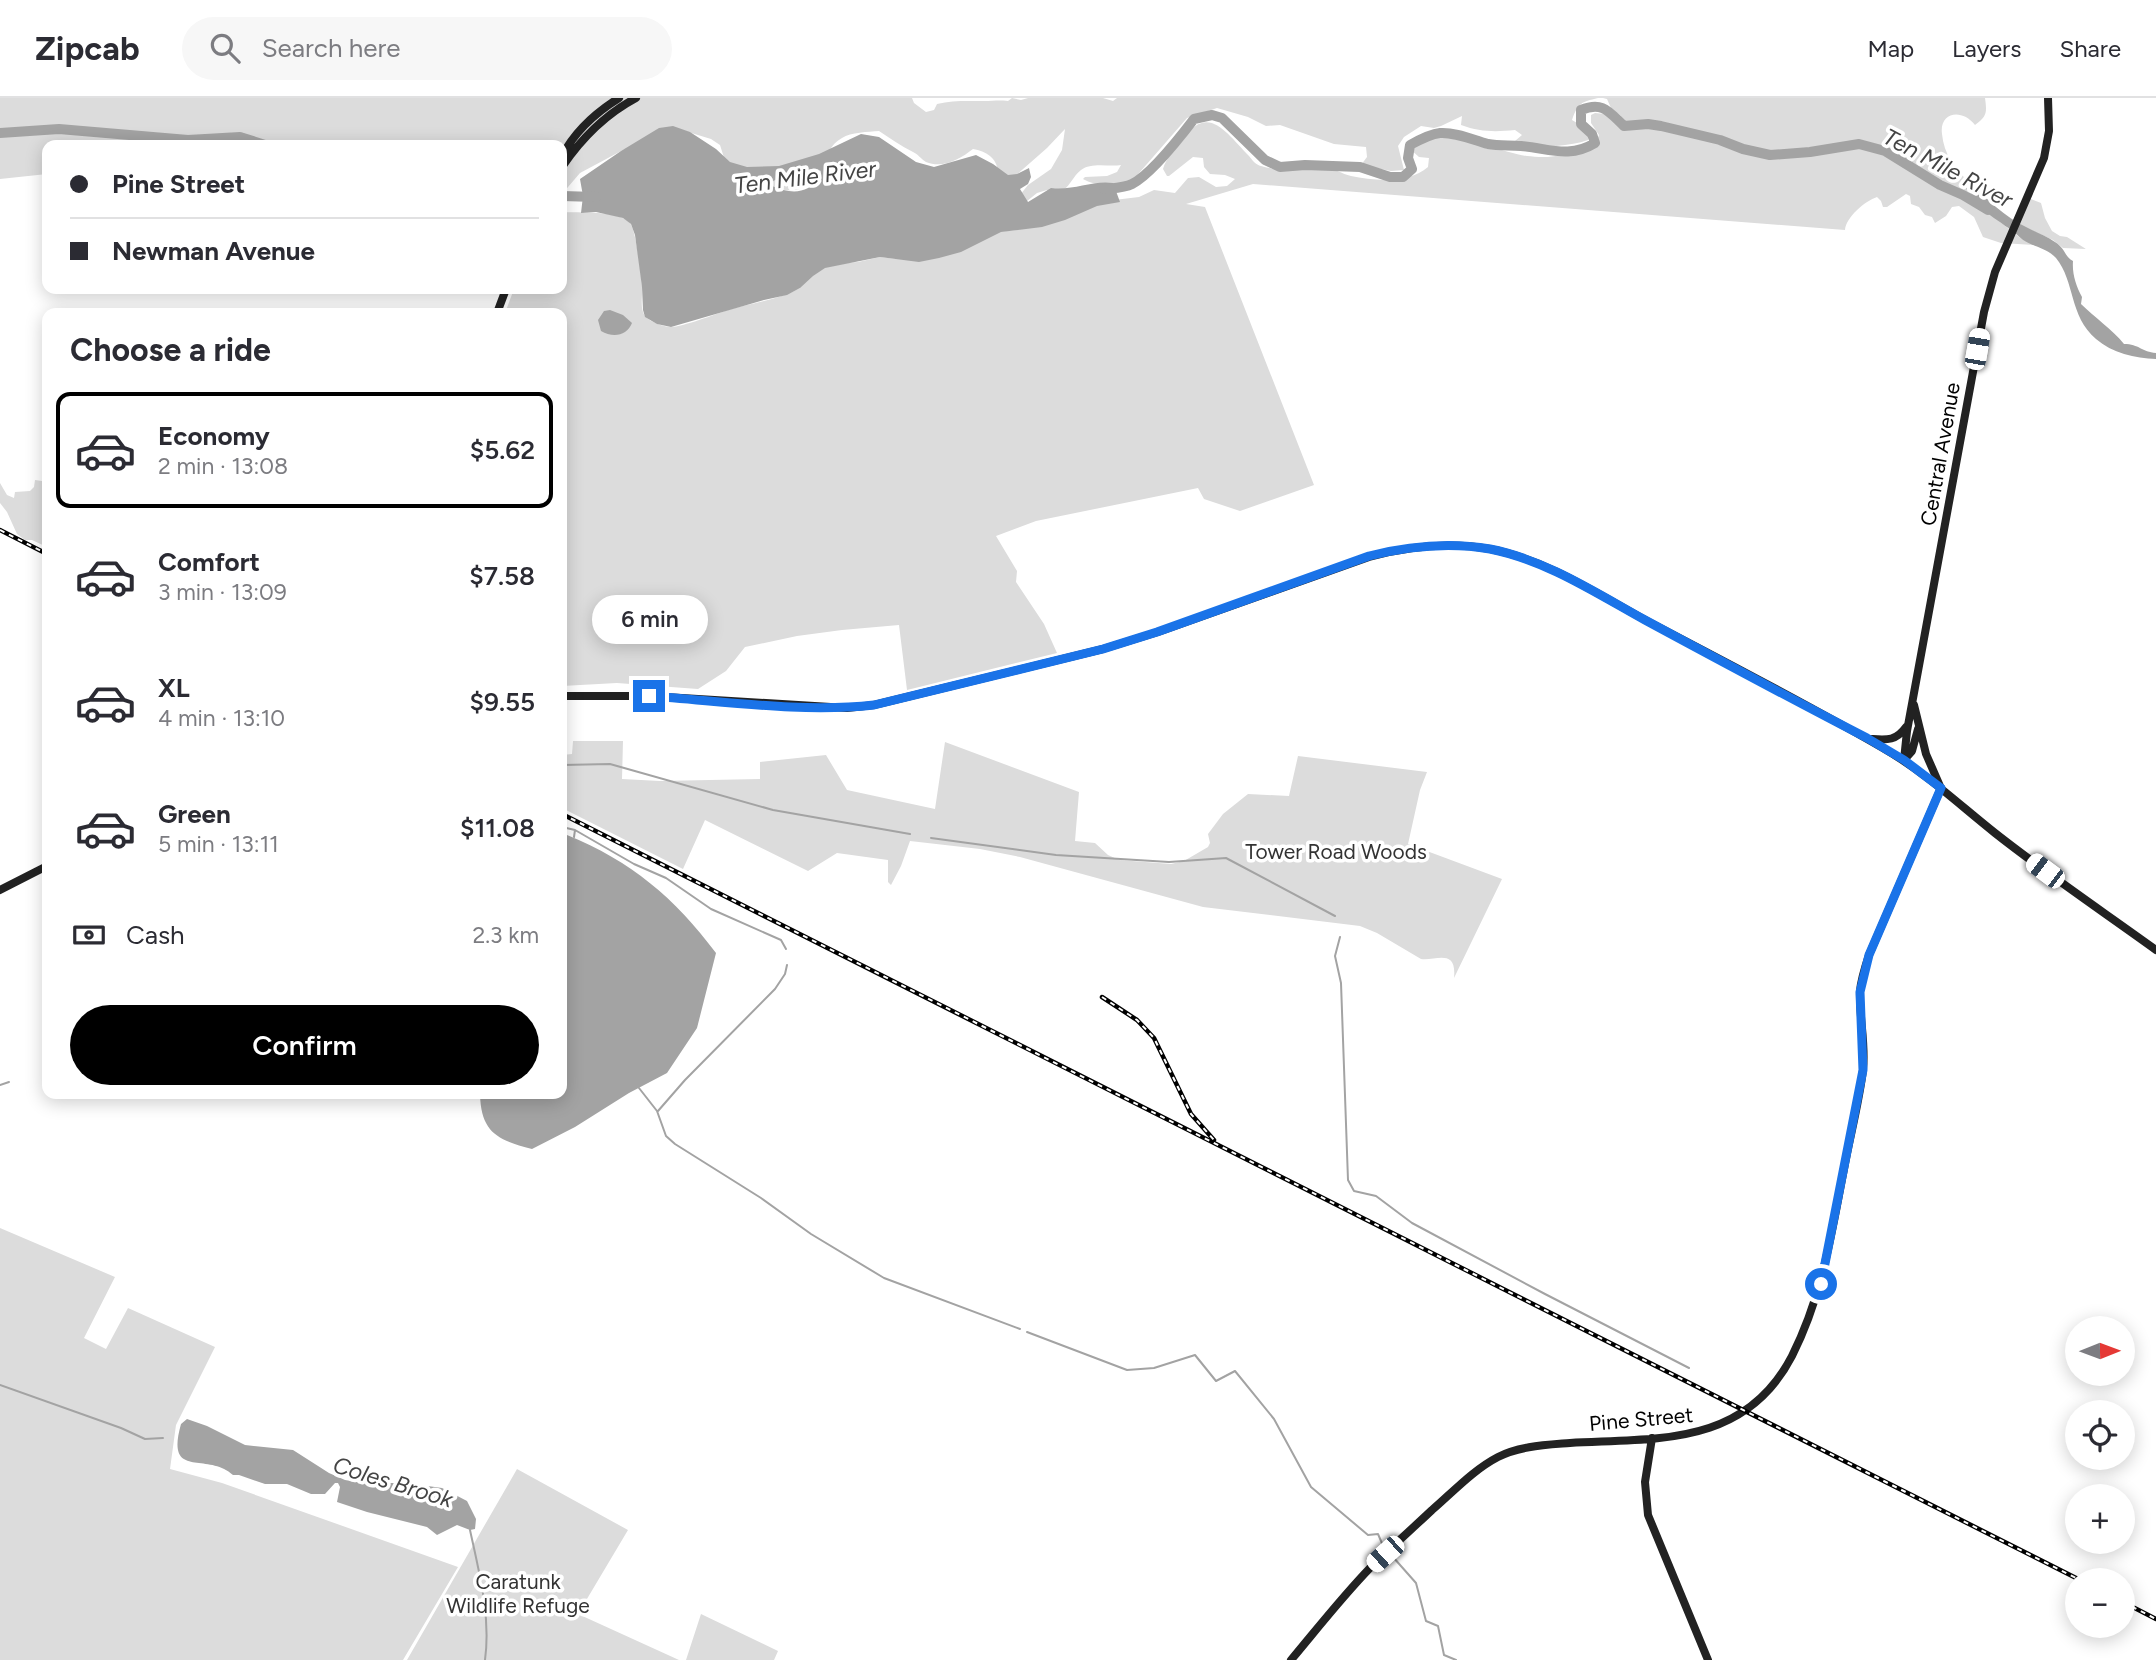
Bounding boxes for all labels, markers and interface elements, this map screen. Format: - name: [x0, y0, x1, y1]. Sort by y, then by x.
- search box: [182, 17, 672, 80]
- text: Zipcab: [35, 29, 140, 68]
- icon: search: [206, 29, 244, 67]
- text: Search here: [262, 32, 401, 64]
- text: Map: [1867, 34, 1914, 63]
- text: Layers: [1952, 34, 2021, 63]
- text: Share: [2059, 34, 2121, 63]
- water label: Ten Mile River: [1879, 122, 2018, 214]
- water label: Ten Mile River: [733, 154, 879, 200]
- text: Pine Street: [112, 168, 245, 200]
- text: Newman Avenue: [112, 235, 315, 267]
- car: [1964, 326, 1991, 372]
- text: Choose a ride: [70, 331, 271, 369]
- street label: Central Avenue: [1915, 380, 1965, 528]
- icon: car: [74, 419, 137, 482]
- text: Economy: [158, 420, 270, 452]
- text: $5.62: [470, 434, 535, 466]
- text: 2 min · 13:08: [158, 452, 288, 480]
- icon: car: [74, 545, 137, 608]
- text: Comfort: [158, 546, 260, 578]
- text: $7.58: [469, 560, 535, 592]
- text: 3 min · 13:09: [158, 578, 287, 606]
- callout: 6 min: [591, 594, 707, 644]
- text: 6 min: [621, 605, 679, 633]
- icon: car: [74, 671, 137, 734]
- text: XL: [158, 672, 190, 704]
- route end: [633, 680, 665, 712]
- text: $9.55: [469, 686, 535, 718]
- text: 4 min · 13:10: [158, 704, 285, 732]
- icon: car: [74, 797, 137, 860]
- text: Green: [158, 798, 231, 830]
- text: $11.08: [460, 812, 535, 844]
- text: 5 min · 13:11: [158, 830, 279, 858]
- park label: Tower Road Woods: [1245, 839, 1427, 864]
- car: [2022, 850, 2069, 892]
- icon: cash: [70, 916, 108, 954]
- text: Cash: [126, 919, 185, 951]
- text: 2.3 km: [472, 921, 539, 949]
- button: Confirm: [70, 1005, 539, 1085]
- route start: [1805, 1268, 1837, 1300]
- north arrow: [2065, 1316, 2135, 1386]
- map controls: [2065, 1316, 2135, 1638]
- button: locate: [2065, 1400, 2135, 1470]
- street label: Pine Street: [1588, 1402, 1694, 1436]
- water label: Coles Brook: [330, 1450, 457, 1514]
- button: +: [2065, 1484, 2135, 1554]
- car: [1363, 1532, 1408, 1576]
- button: −: [2065, 1568, 2135, 1638]
- park label: Caratunk Wildlife Refuge: [446, 1569, 590, 1618]

